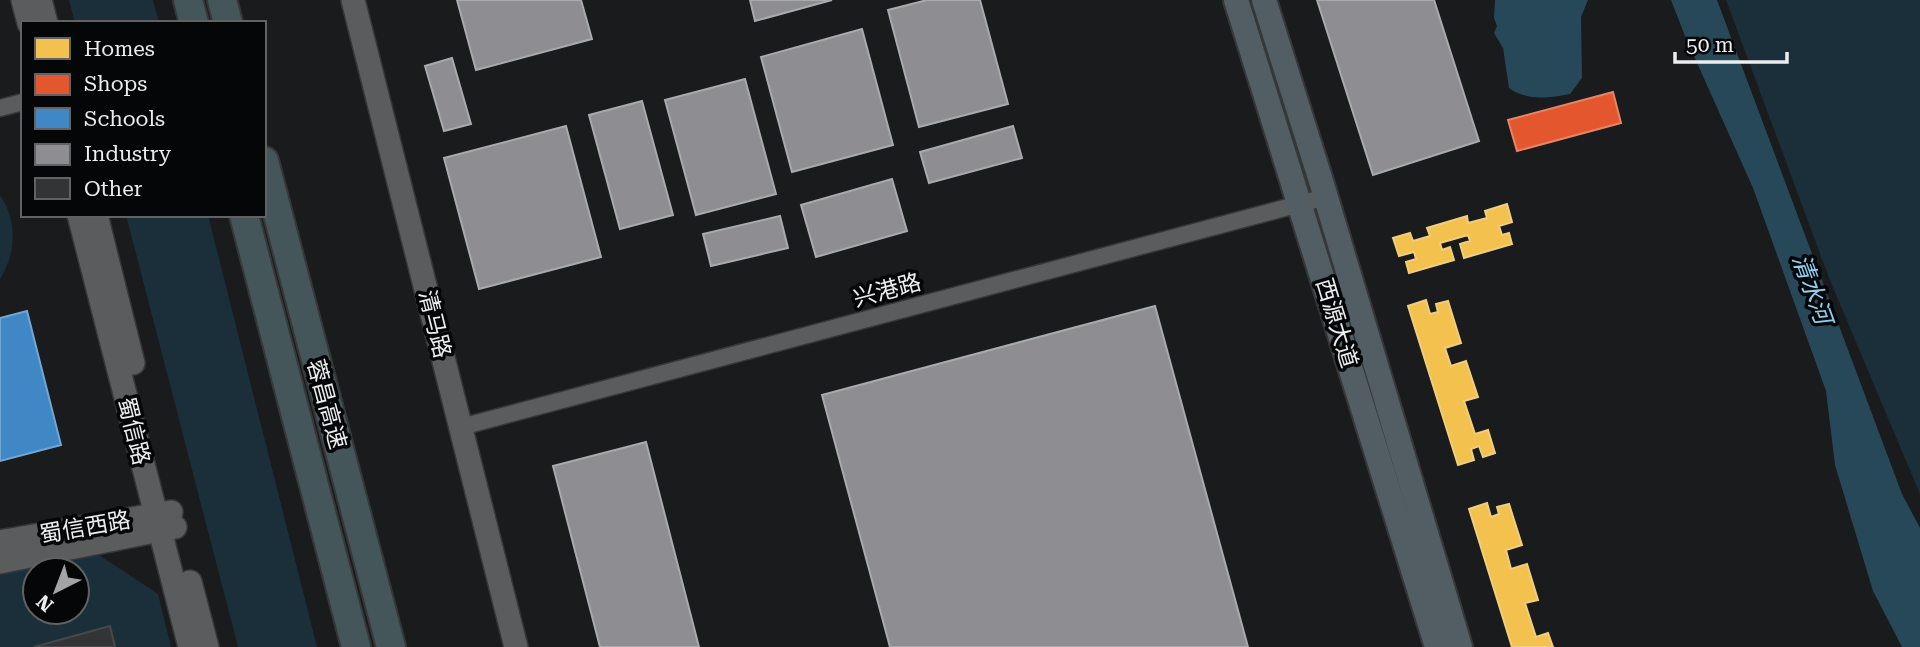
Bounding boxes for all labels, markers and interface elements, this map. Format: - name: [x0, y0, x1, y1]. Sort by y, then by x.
- legend: [21, 21, 266, 217]
- scale bar: [1675, 21, 1787, 65]
- text: 50 m: [1686, 33, 1734, 57]
- text: Homes: [84, 37, 155, 61]
- text: Shops: [84, 72, 147, 96]
- text: Schools: [84, 107, 165, 131]
- text: Industry: [84, 142, 172, 166]
- text: Other: [84, 177, 143, 201]
- water label: 清水河: [1787, 250, 1839, 331]
- street label: 兴港路: [850, 269, 924, 312]
- street label: 西源大道: [1310, 275, 1363, 371]
- street label: 清马路: [413, 287, 456, 361]
- street label: 蓉昌高速: [302, 356, 351, 452]
- street label: 蜀信路: [112, 394, 155, 468]
- street label: 蜀信西路: [37, 506, 133, 549]
- north arrow: [21, 556, 91, 626]
- text: N: [32, 590, 58, 617]

